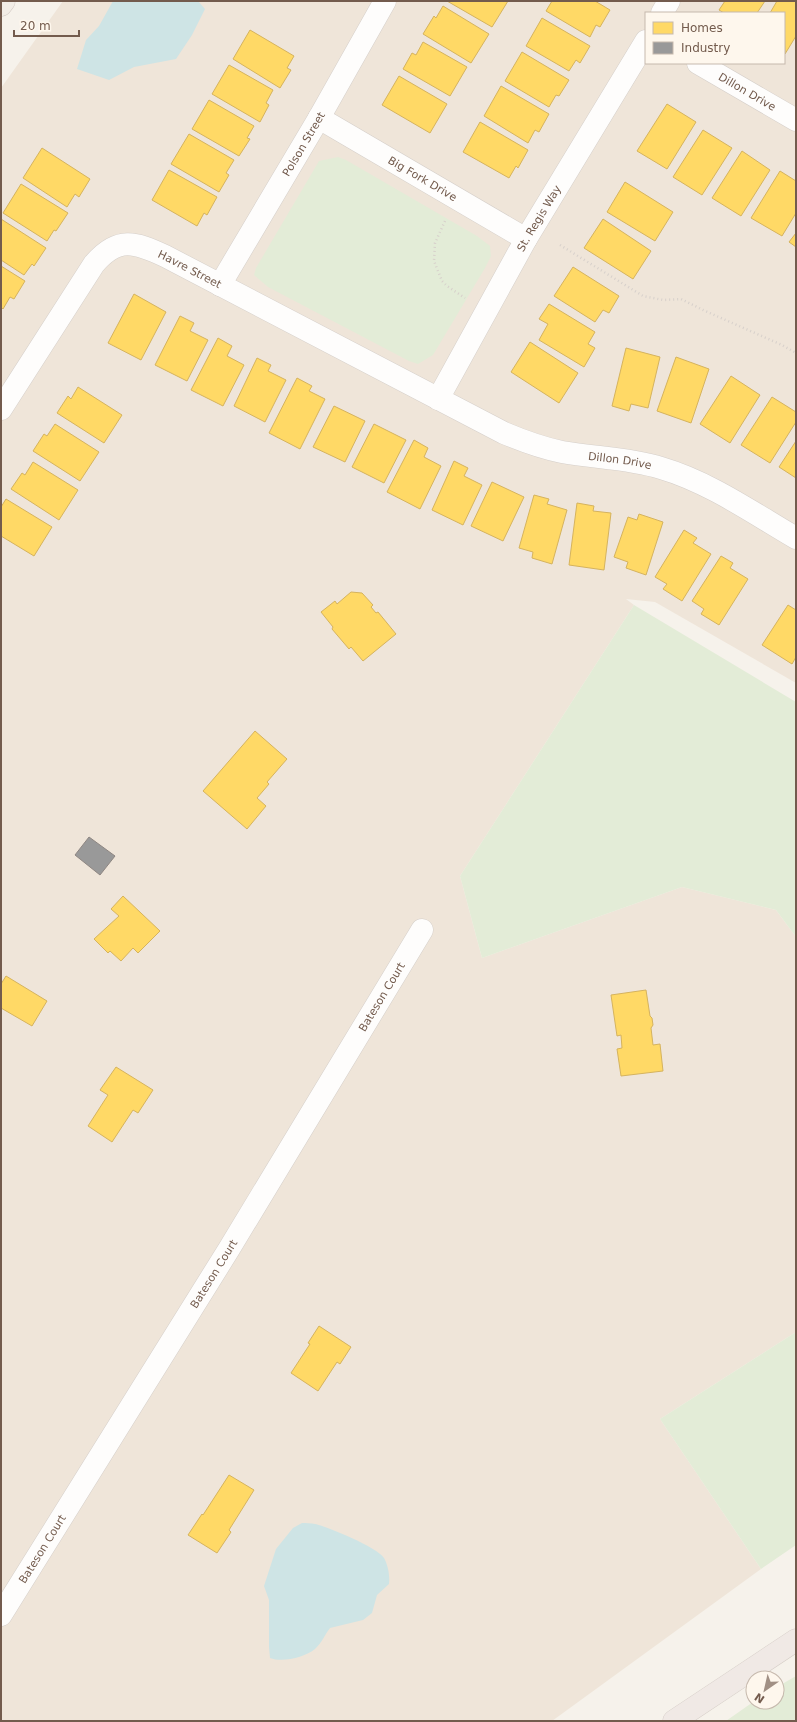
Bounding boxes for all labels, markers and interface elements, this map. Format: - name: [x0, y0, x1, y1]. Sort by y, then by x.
- scale bar: [14, 12, 79, 38]
- legend: [645, 12, 785, 64]
- text: 20 m: [20, 19, 51, 33]
- text: Homes: [681, 21, 723, 35]
- text: Industry: [681, 41, 730, 55]
- street label: Dillon Drive: [716, 70, 779, 114]
- street label: Polson Street: [280, 109, 328, 178]
- street label: Big Fork Drive: [386, 153, 460, 204]
- street label: St. Regis Way: [514, 182, 564, 254]
- street label: Havre Street: [156, 247, 224, 291]
- street label: Dillon Drive: [587, 449, 653, 472]
- street label: Bateson Court: [356, 959, 408, 1034]
- street label: Bateson Court: [187, 1236, 240, 1311]
- street label: Bateson Court: [16, 1511, 69, 1586]
- north arrow: [745, 1670, 785, 1710]
- text: N: [752, 1690, 767, 1706]

